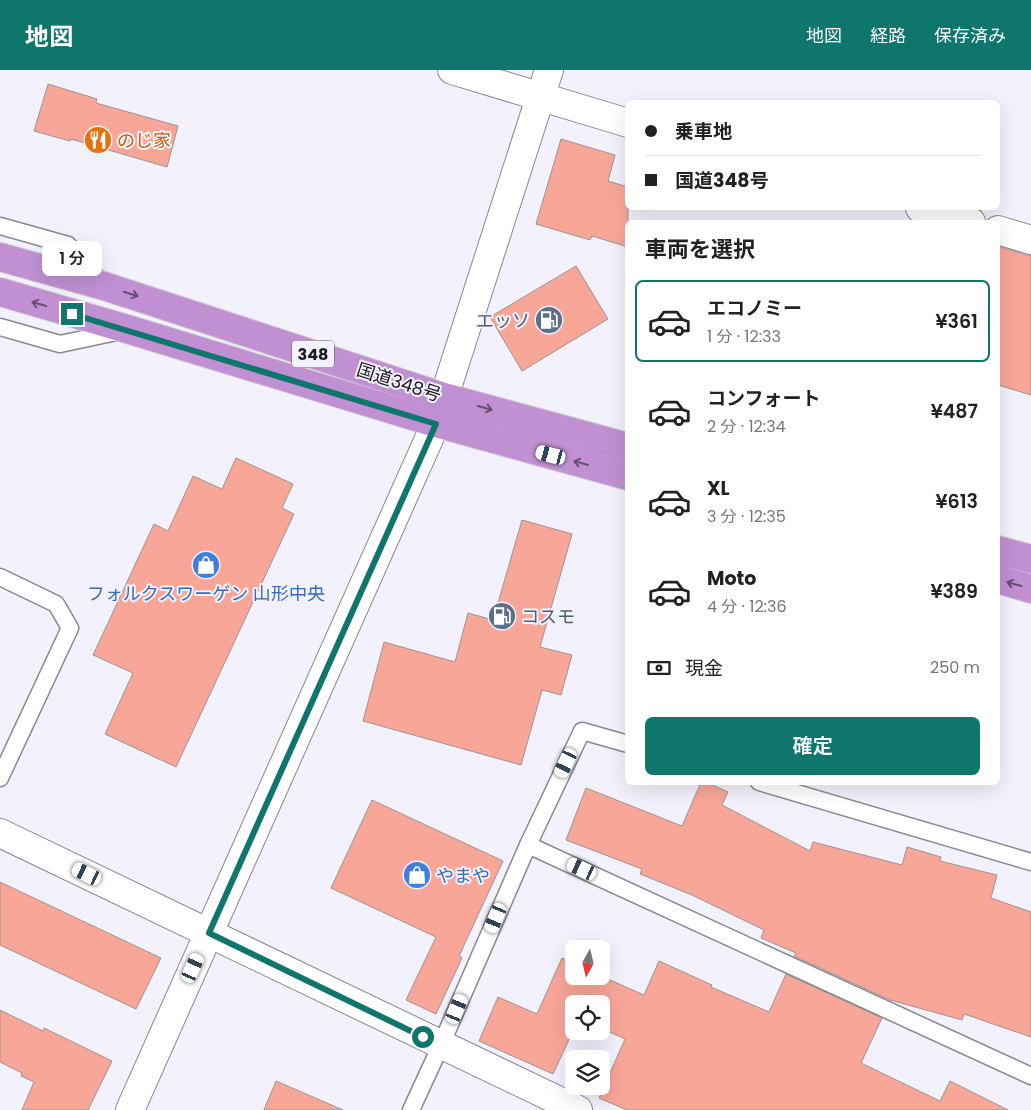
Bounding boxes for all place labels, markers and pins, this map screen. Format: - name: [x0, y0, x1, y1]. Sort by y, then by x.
- restaurant icon: のじ家: [83, 125, 113, 155]
- place label: のじ家: [117, 128, 171, 153]
- fuel station icon: エッソ: [534, 305, 564, 335]
- place label: エッソ: [476, 308, 530, 333]
- shop icon: フォルクスワーゲン 山形中央: [191, 550, 221, 580]
- place label: フォルクスワーゲン 山形中央: [87, 581, 325, 606]
- fuel station icon: コスモ: [487, 601, 517, 631]
- place label: コスモ: [521, 604, 575, 629]
- shop icon: やまや: [402, 860, 432, 890]
- place label: やまや: [436, 863, 490, 888]

